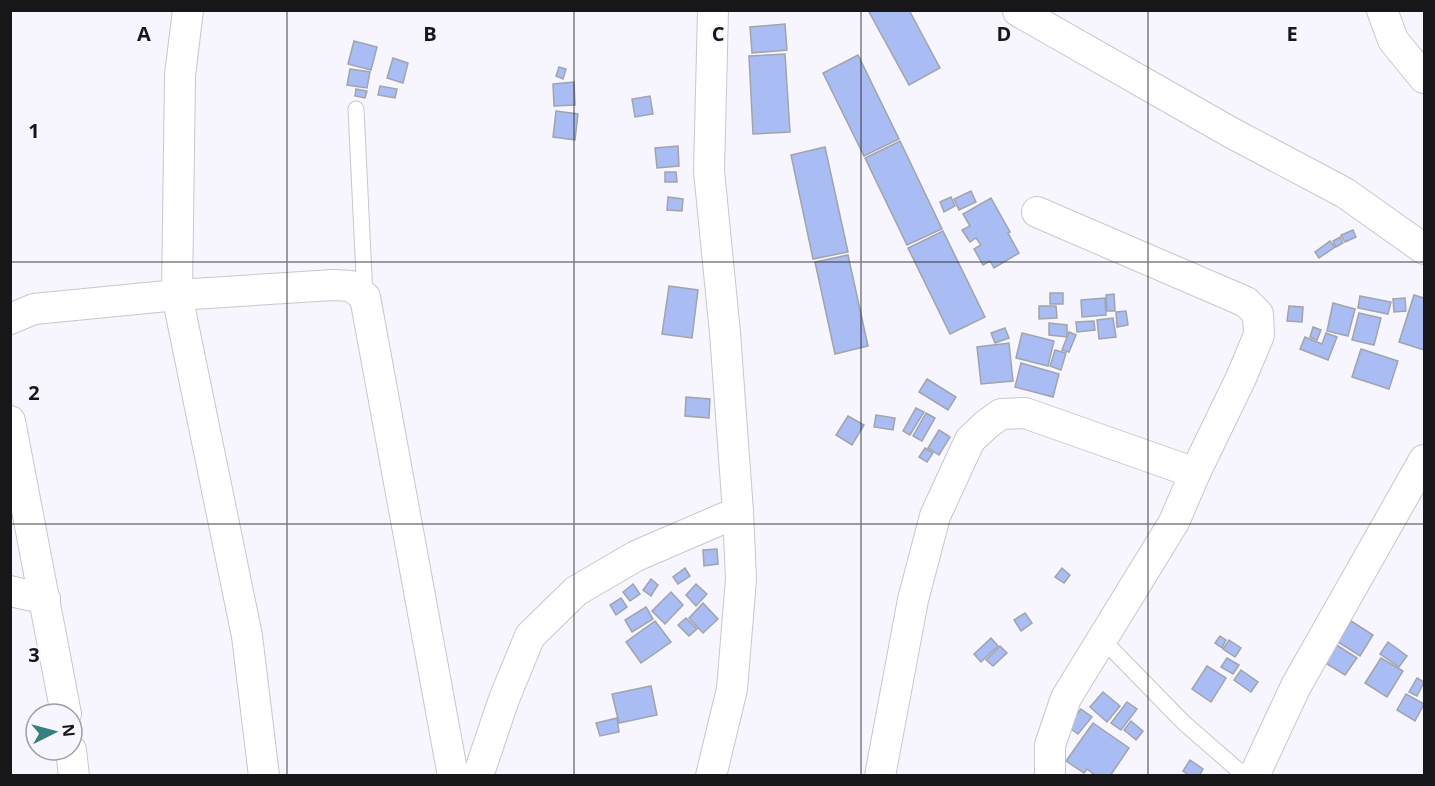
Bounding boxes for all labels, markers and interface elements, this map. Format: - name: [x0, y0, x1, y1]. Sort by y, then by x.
- text: A: [137, 20, 151, 47]
- text: B: [423, 20, 437, 47]
- text: C: [712, 20, 725, 47]
- text: D: [997, 20, 1011, 47]
- text: E: [1286, 20, 1298, 47]
- text: 1: [28, 117, 40, 144]
- text: 2: [28, 379, 40, 406]
- text: 3: [28, 641, 40, 668]
- north arrow: [24, 702, 84, 762]
- text: N: [57, 723, 81, 738]

